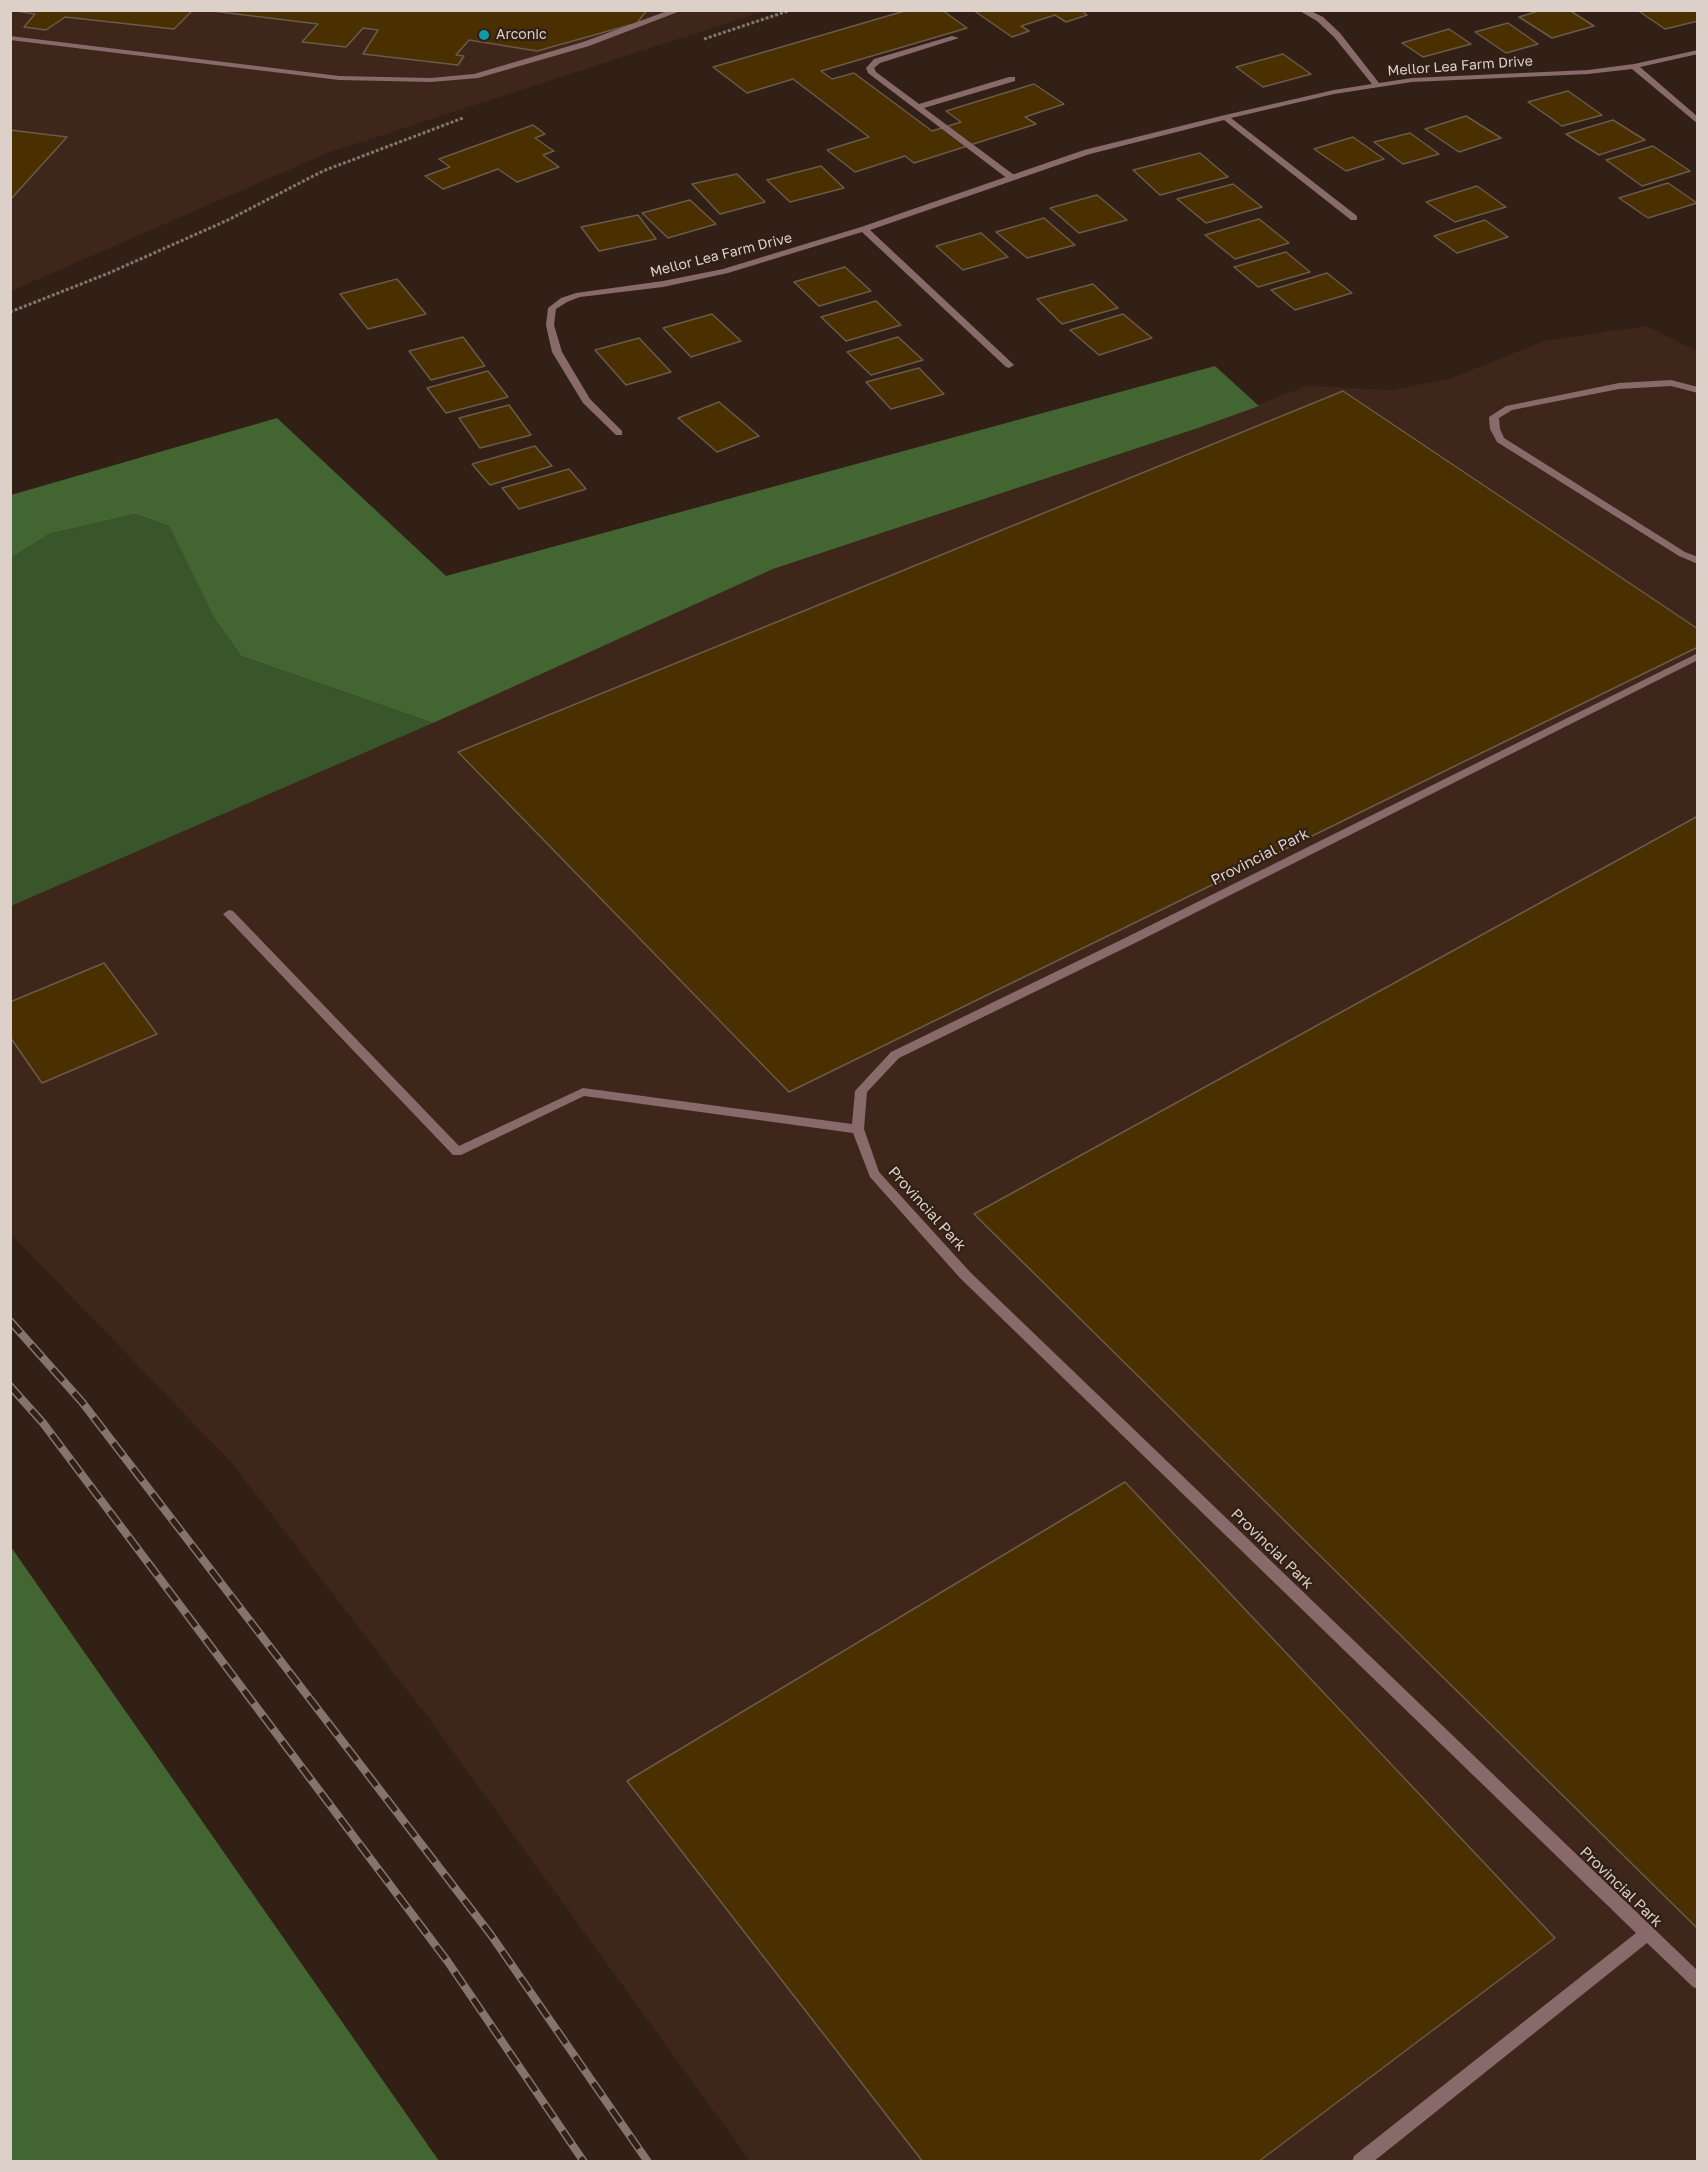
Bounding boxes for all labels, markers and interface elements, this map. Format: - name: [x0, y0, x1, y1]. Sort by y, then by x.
- place label: Arconic: [496, 27, 547, 43]
- marker: Arconic: [477, 28, 491, 42]
- street label: Mellor Lea Farm Drive: [1387, 53, 1533, 79]
- street label: Mellor Lea Farm Drive: [648, 229, 794, 281]
- street label: Provincial Park: [1208, 825, 1312, 889]
- street label: Provincial Park: [884, 1163, 970, 1255]
- street label: Provincial Park: [1227, 1505, 1317, 1593]
- street label: Provincial Park: [1576, 1843, 1666, 1931]

